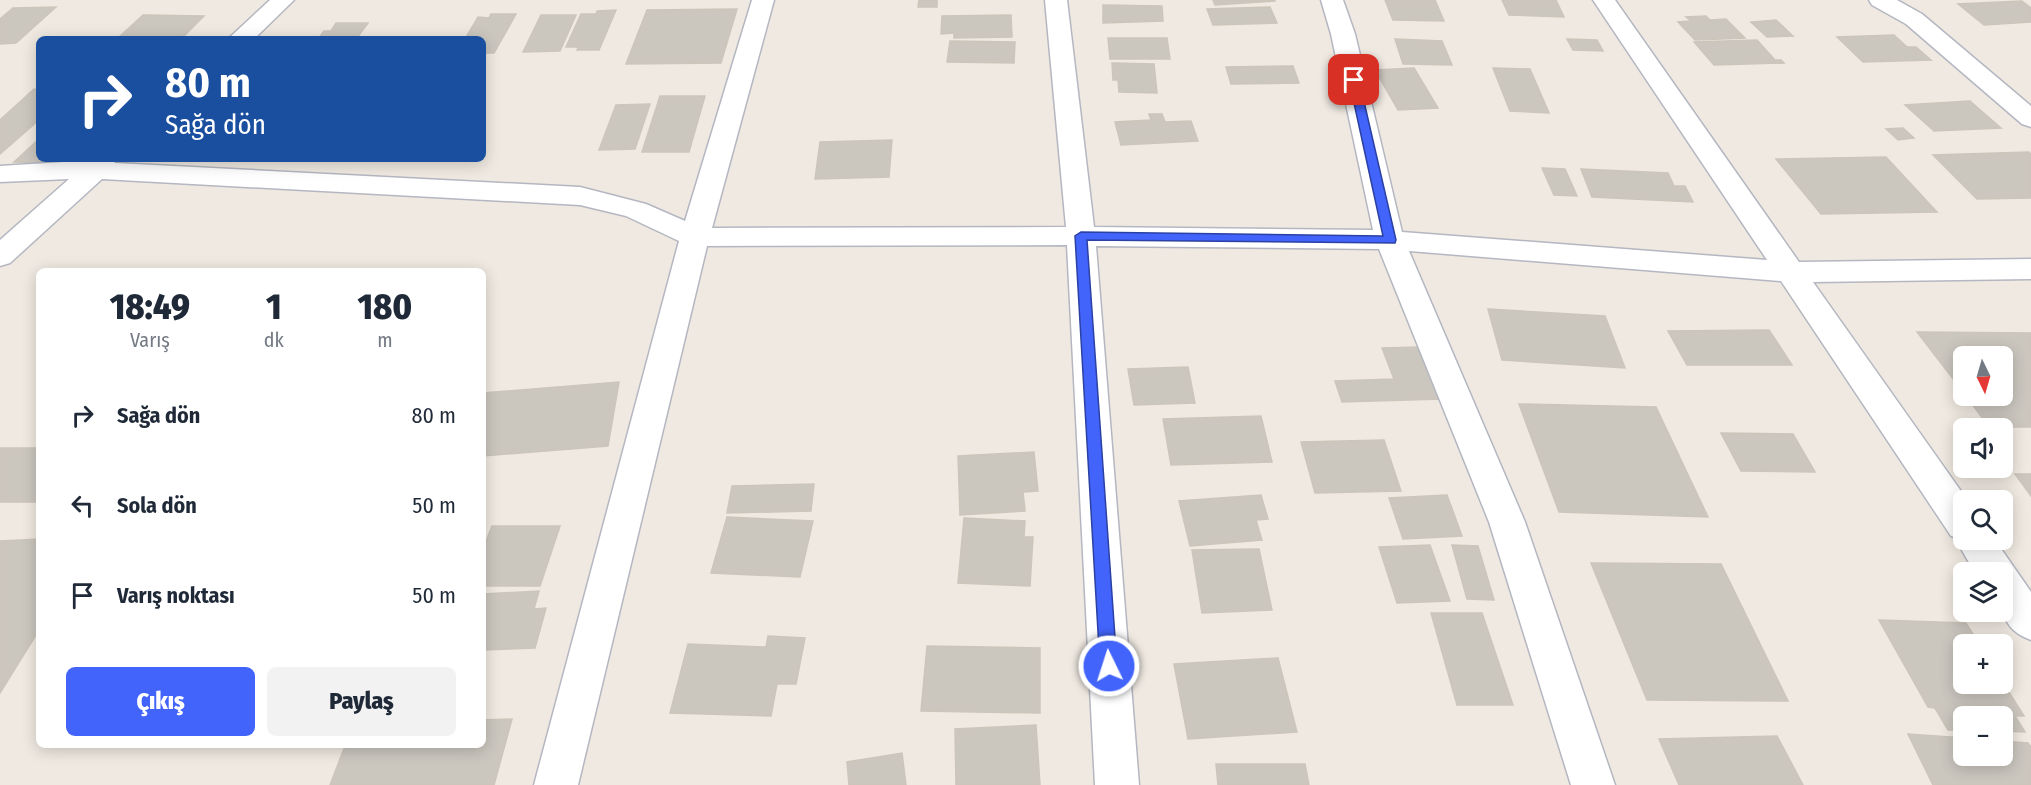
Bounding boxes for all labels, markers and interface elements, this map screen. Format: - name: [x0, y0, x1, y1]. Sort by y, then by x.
- pin: [1328, 54, 1379, 105]
- text: 80 m: [165, 58, 251, 108]
- icon: right: [66, 60, 144, 138]
- icon: arrive: [1337, 63, 1370, 96]
- text: Sağa dön: [165, 109, 266, 141]
- text: 18:49: [110, 285, 190, 329]
- text: 1: [266, 285, 282, 329]
- text: 180: [357, 285, 412, 329]
- text: Varış: [130, 328, 170, 352]
- text: dk: [264, 328, 284, 352]
- text: m: [377, 328, 393, 352]
- north arrow: [1953, 346, 2013, 406]
- map controls: [1953, 346, 2013, 766]
- icon: right: [66, 399, 99, 432]
- text: Sağa dön: [117, 402, 200, 429]
- text: 80 m: [411, 402, 456, 429]
- button: sound: [1953, 418, 2013, 478]
- icon: left: [66, 489, 99, 522]
- button: search: [1953, 490, 2013, 550]
- text: Sola dön: [117, 492, 197, 519]
- text: 50 m: [412, 492, 456, 519]
- button: layers: [1953, 562, 2013, 622]
- icon: arrive: [66, 579, 99, 612]
- text: Varış noktası: [117, 582, 235, 609]
- text: 50 m: [412, 582, 456, 609]
- position arrow: [1077, 634, 1141, 698]
- button: +: [1953, 634, 2013, 694]
- button: Çıkış: [66, 667, 255, 736]
- button: Paylaş: [267, 667, 456, 736]
- button: −: [1953, 706, 2013, 766]

